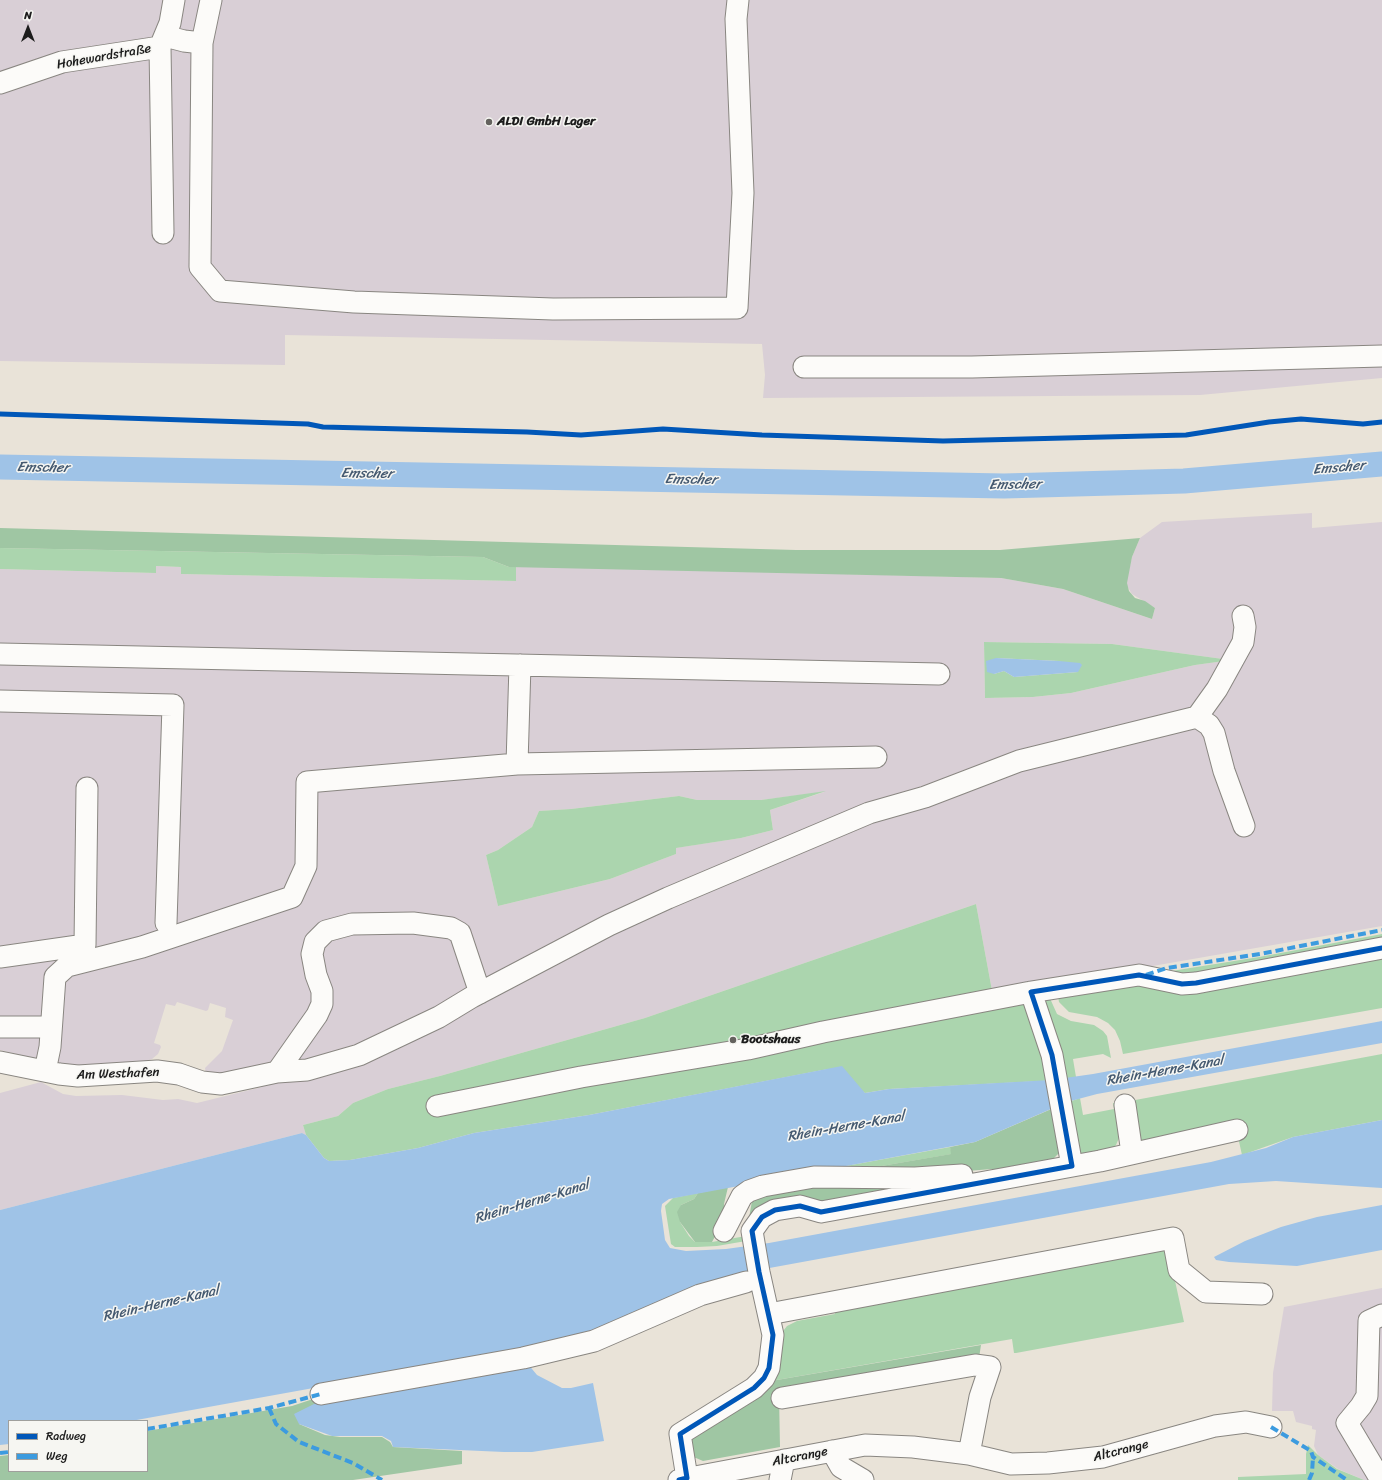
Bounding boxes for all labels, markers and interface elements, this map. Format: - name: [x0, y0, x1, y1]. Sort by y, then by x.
- text: N: [24, 6, 32, 25]
- north arrow: [8, 8, 48, 48]
- street label: Hohewardstraße: [56, 41, 152, 73]
- place label: ALDI GmbH Lager: [497, 114, 595, 130]
- marker: ALDI GmbH Lager: [484, 117, 494, 127]
- water label: Emscher: [1312, 457, 1366, 479]
- water label: Emscher: [17, 459, 69, 477]
- water label: Emscher: [341, 465, 393, 483]
- water label: Emscher: [665, 471, 717, 489]
- water label: Emscher: [989, 476, 1041, 494]
- place label: Bootshaus: [741, 1032, 800, 1048]
- marker: Bootshaus: [728, 1035, 738, 1045]
- water label: Rhein-Herne-Kanal: [1105, 1052, 1225, 1090]
- street label: Am Westhafen: [76, 1065, 160, 1083]
- water label: Rhein-Herne-Kanal: [786, 1108, 906, 1146]
- water label: Rhein-Herne-Kanal: [473, 1177, 591, 1227]
- water label: Rhein-Herne-Kanal: [101, 1282, 221, 1326]
- legend: [8, 1420, 148, 1472]
- text: Radweg: [46, 1425, 86, 1447]
- street label: Altcrange: [1092, 1437, 1150, 1465]
- street label: Altcrange: [771, 1444, 829, 1470]
- text: Weg: [46, 1445, 67, 1467]

